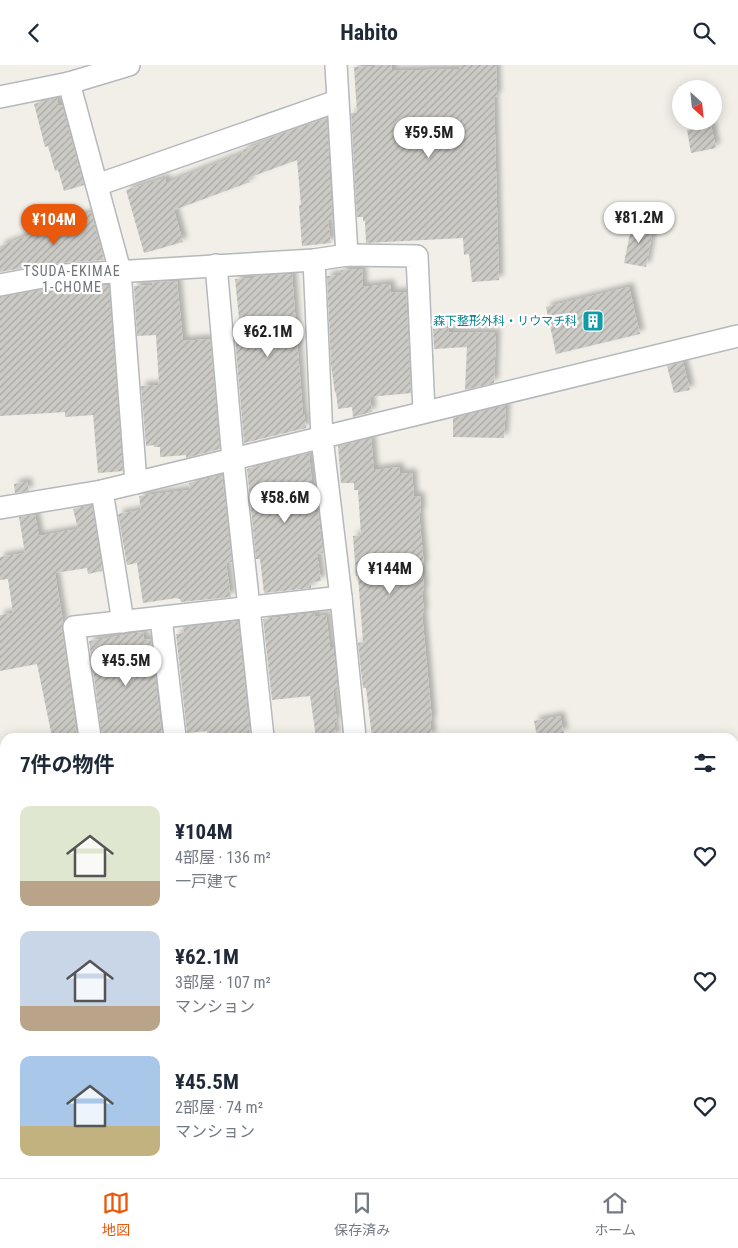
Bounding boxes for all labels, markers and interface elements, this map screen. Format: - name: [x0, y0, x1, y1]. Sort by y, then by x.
- icon: back: [20, 19, 48, 47]
- icon: search: [690, 19, 718, 47]
- text: Habito: [340, 20, 398, 45]
- north arrow: [672, 80, 722, 130]
- map controls: [672, 80, 722, 130]
- pin: ¥59.5M: [388, 117, 470, 159]
- text: ¥59.5M: [405, 123, 453, 142]
- pin: ¥81.2M: [598, 201, 680, 244]
- pin: ¥104M: [19, 203, 89, 246]
- text: ¥81.2M: [615, 208, 663, 227]
- text: ¥104M: [32, 210, 76, 229]
- district label: TSUDA-EKIMAE 1-CHOME: [23, 263, 121, 295]
- building icon: 森下整形外科・リウマチ科: [581, 309, 605, 333]
- place label: 森下整形外科・リウマチ科: [433, 314, 577, 328]
- pin: ¥62.1M: [227, 315, 309, 358]
- text: ¥62.1M: [244, 322, 292, 341]
- pin: ¥58.6M: [244, 481, 326, 524]
- text: ¥58.6M: [261, 488, 309, 507]
- pin: ¥144M: [355, 553, 425, 595]
- text: ¥144M: [368, 559, 412, 578]
- pin: ¥45.5M: [85, 645, 167, 687]
- text: ¥45.5M: [102, 651, 150, 670]
- icon: filters: [691, 749, 719, 777]
- text: 7件の物件: [20, 753, 115, 777]
- text: ¥104M: [175, 820, 233, 844]
- icon: home: [60, 826, 120, 886]
- icon: heart: [691, 842, 719, 870]
- text: 4部屋 · 136 m²: [175, 848, 271, 867]
- text: 一戸建て: [175, 872, 239, 891]
- text: ¥62.1M: [175, 945, 239, 969]
- icon: home: [60, 951, 120, 1011]
- icon: heart: [691, 967, 719, 995]
- text: 3部屋 · 107 m²: [175, 973, 271, 992]
- text: マンション: [175, 997, 255, 1016]
- text: ¥45.5M: [175, 1070, 239, 1094]
- icon: home: [60, 1076, 120, 1136]
- icon: heart: [691, 1092, 719, 1120]
- text: 2部屋 · 74 m²: [175, 1098, 263, 1117]
- text: マンション: [175, 1122, 255, 1141]
- tab: 地図: [102, 1189, 130, 1239]
- tab: 保存済み: [334, 1189, 390, 1239]
- tab: ホーム: [594, 1189, 636, 1239]

